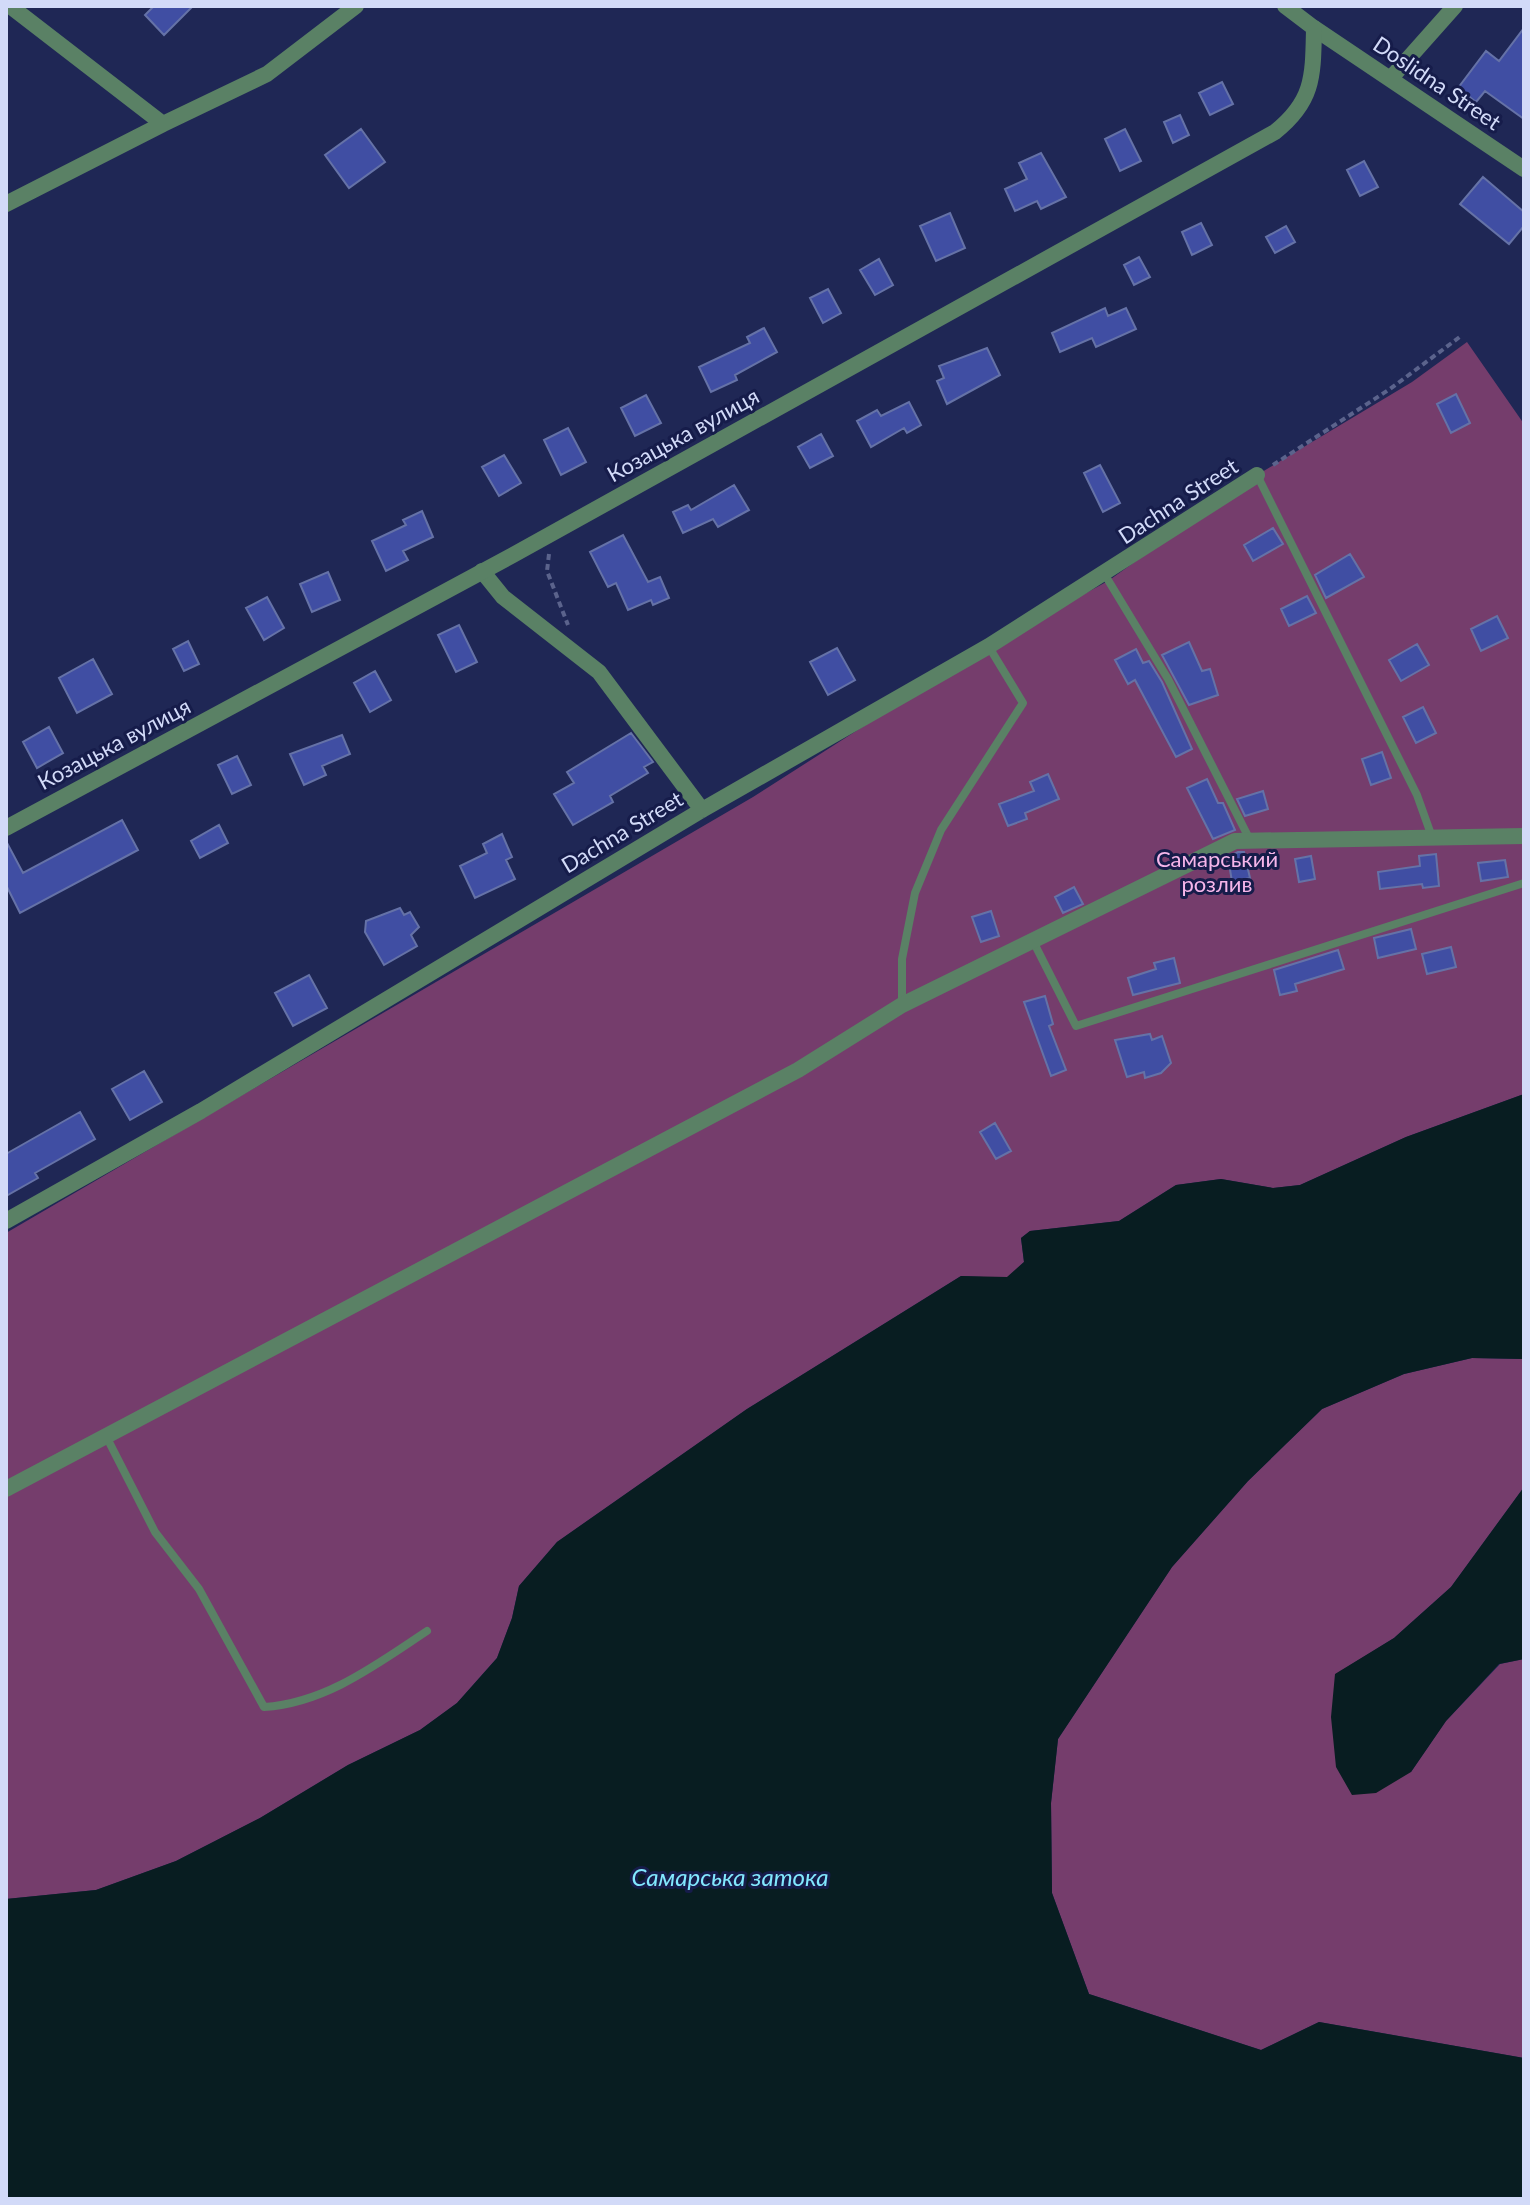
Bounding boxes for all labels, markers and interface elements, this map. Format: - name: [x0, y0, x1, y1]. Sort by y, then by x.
- street label: Doslidna Street: [1368, 30, 1506, 135]
- street label: Козацька вулиця: [602, 382, 763, 487]
- street label: Dachna Street: [1113, 452, 1243, 549]
- street label: Козацька вулиця: [33, 692, 195, 795]
- street label: Dachna Street: [556, 785, 687, 878]
- park label: Самарський розлив: [1156, 845, 1278, 897]
- water label: Самарська затока: [632, 1862, 828, 1891]

